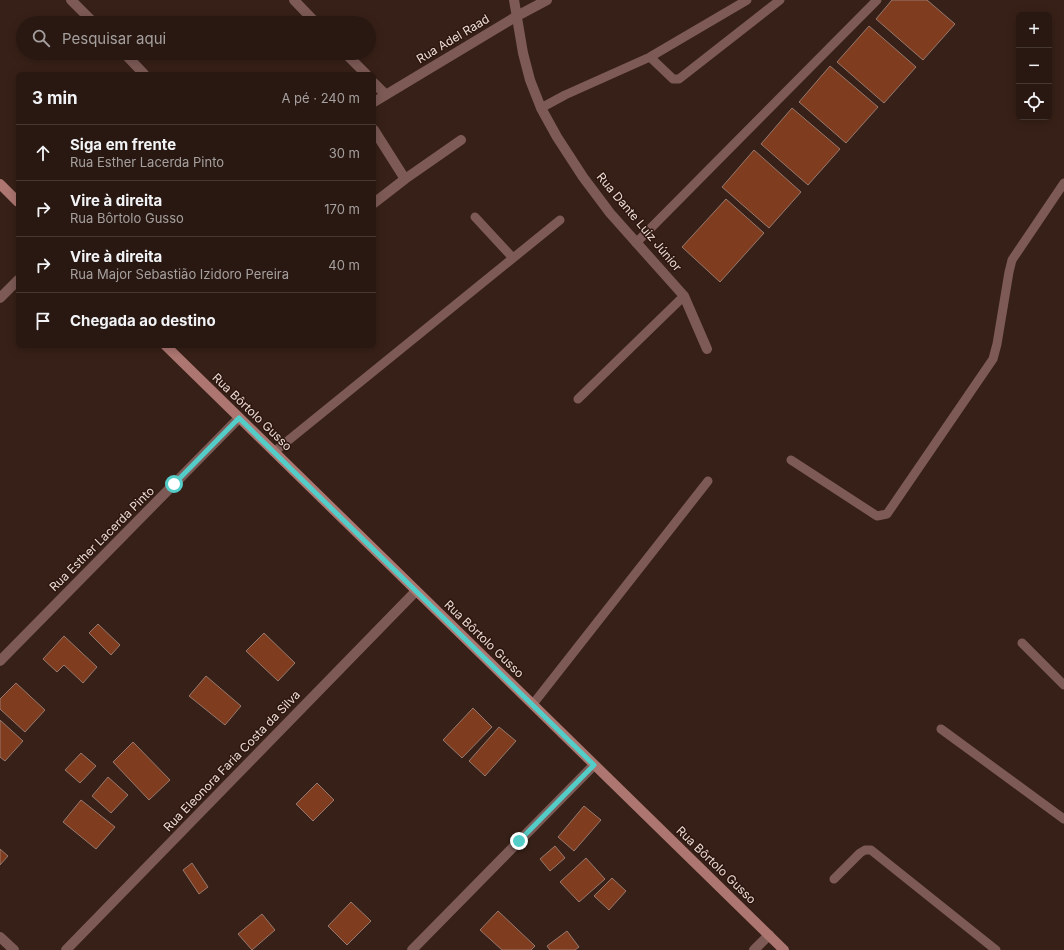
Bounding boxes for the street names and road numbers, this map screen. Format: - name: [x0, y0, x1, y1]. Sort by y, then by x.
- street label: Rua Adel Raad: [414, 11, 492, 66]
- street label: Rua Dante Luiz Júnior: [594, 169, 685, 274]
- street label: Rua Bôrtolo Gusso: [209, 370, 295, 454]
- street label: Rua Esther Lacerda Pinto: [46, 483, 157, 594]
- street label: Rua Bôrtolo Gusso: [441, 597, 527, 681]
- street label: Rua Eleonora Faria Costa da Silva: [160, 687, 303, 834]
- street label: Rua Bôrtolo Gusso: [673, 823, 759, 907]

